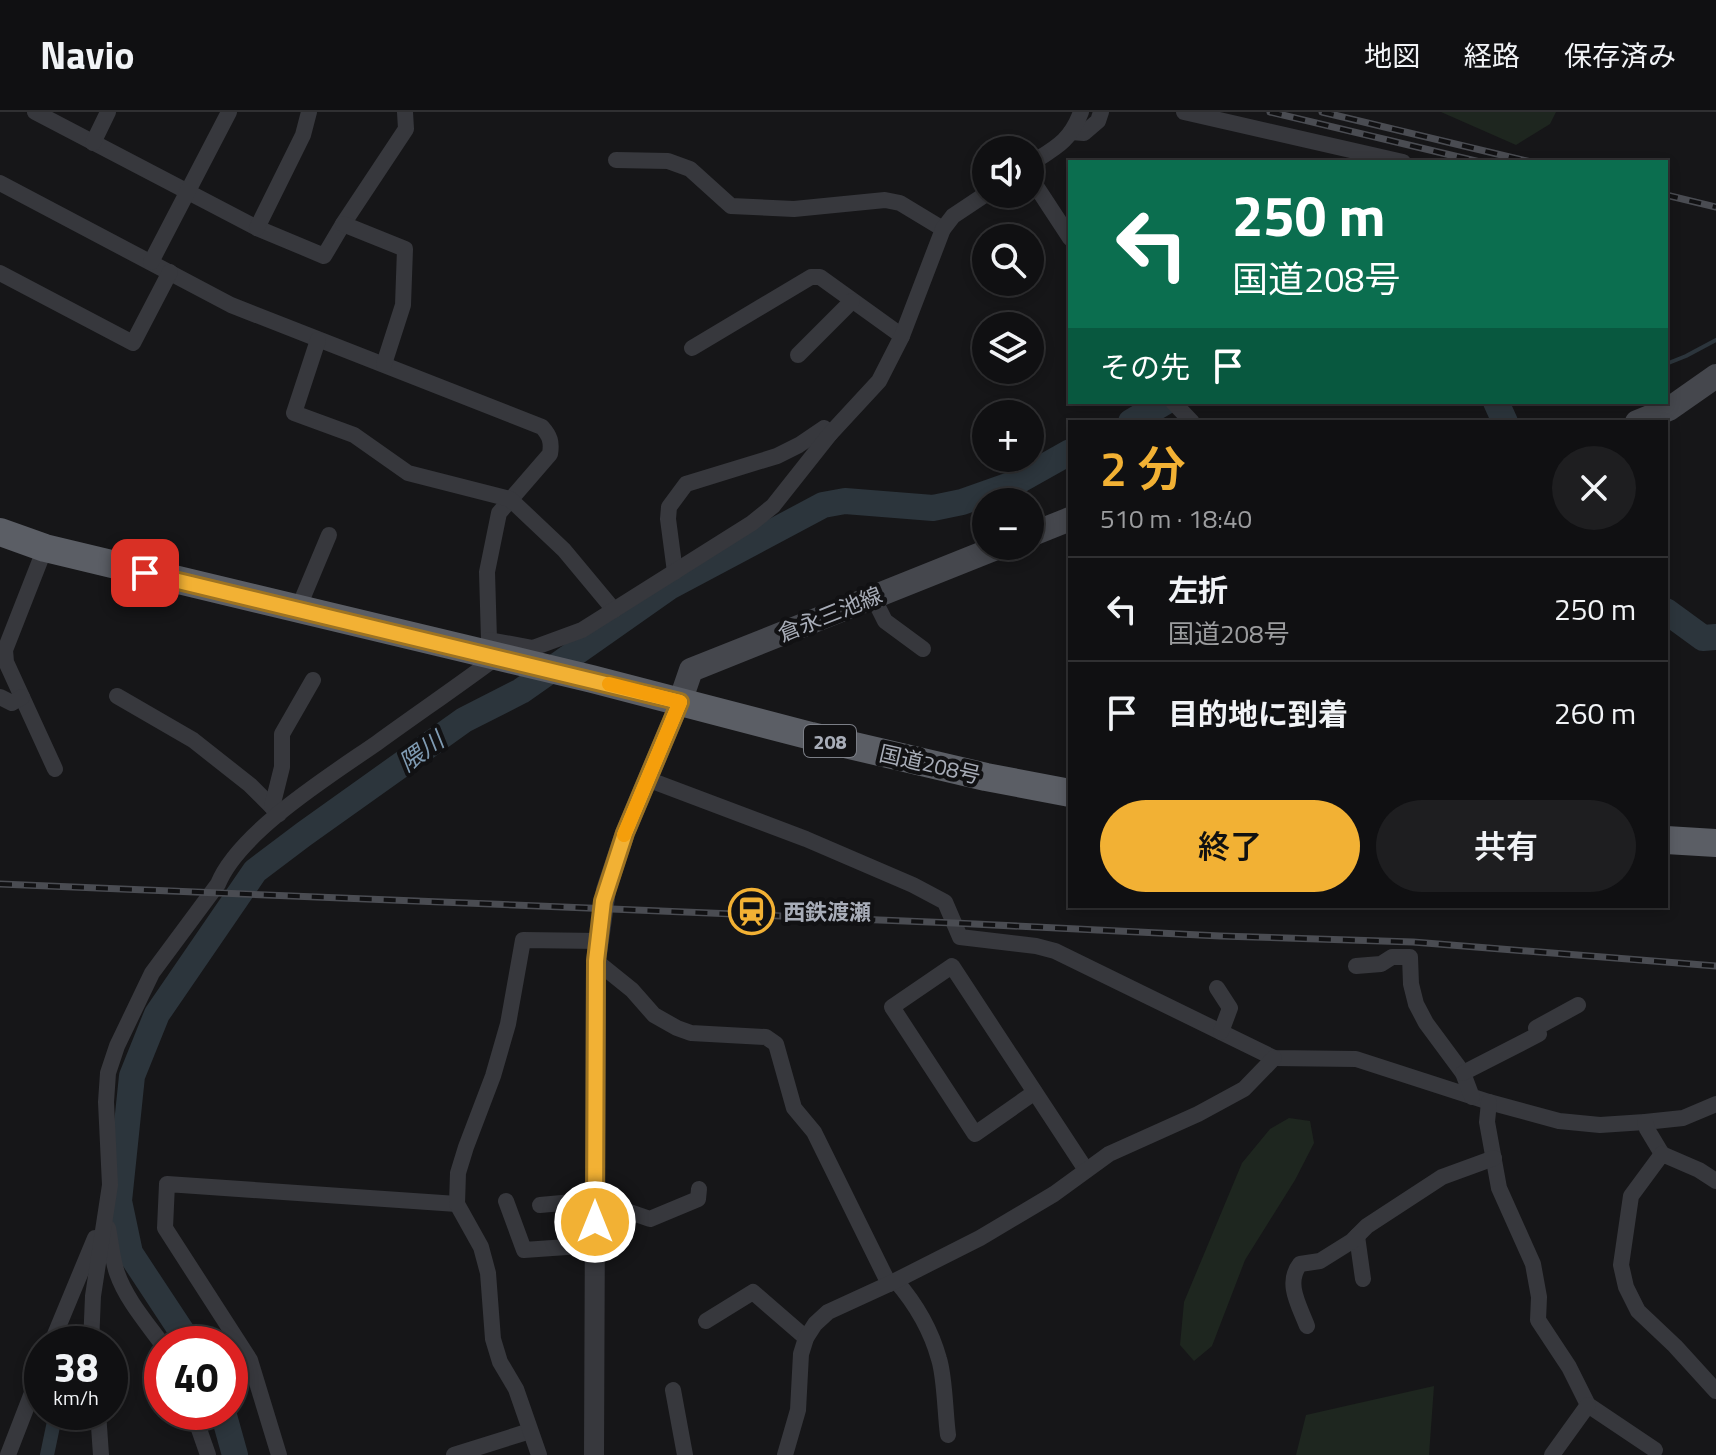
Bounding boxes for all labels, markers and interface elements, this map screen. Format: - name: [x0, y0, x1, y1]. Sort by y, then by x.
- text: Navio: [40, 26, 134, 84]
- text: 地図: [1364, 34, 1420, 77]
- text: 経路: [1464, 34, 1520, 77]
- text: 保存済み: [1564, 34, 1676, 77]
- map controls: [972, 136, 1044, 560]
- button: sound: [972, 136, 1044, 208]
- text: 250 m: [1232, 173, 1385, 258]
- icon: left: [1100, 192, 1204, 296]
- button: search: [972, 224, 1044, 296]
- text: 国道208号: [1232, 251, 1400, 306]
- button: layers: [972, 312, 1044, 384]
- text: その先: [1100, 344, 1190, 390]
- icon: arrive: [1206, 344, 1250, 388]
- button: +: [972, 400, 1044, 472]
- text: 2 分: [1100, 432, 1185, 505]
- button: close: [1552, 446, 1636, 530]
- button: −: [972, 488, 1044, 560]
- text: 510 m · 18:40: [1100, 499, 1252, 538]
- pin: [111, 539, 179, 607]
- icon: arrive: [123, 551, 167, 595]
- text: 左折: [1168, 567, 1228, 613]
- street label: 倉永三池線: [773, 578, 887, 650]
- text: 250 m: [1554, 586, 1636, 632]
- icon: left: [1100, 587, 1144, 631]
- text: 国道208号: [1168, 614, 1290, 653]
- text: 260 m: [1554, 690, 1636, 736]
- icon: arrive: [1100, 691, 1144, 735]
- text: 目的地に到着: [1168, 691, 1348, 737]
- water label: 隈川: [391, 721, 453, 780]
- road number: 208: [804, 725, 856, 757]
- street label: 国道208号: [876, 736, 984, 792]
- button: 終了: [1100, 800, 1360, 892]
- button: 共有: [1376, 800, 1636, 892]
- station icon: 西鉄渡瀬: [728, 888, 776, 936]
- place label: 西鉄渡瀬: [783, 895, 871, 929]
- position arrow: [553, 1180, 637, 1264]
- speed limit sign: 40: [144, 1326, 248, 1430]
- text: 38: [54, 1337, 98, 1398]
- text: km/h: [53, 1382, 99, 1413]

